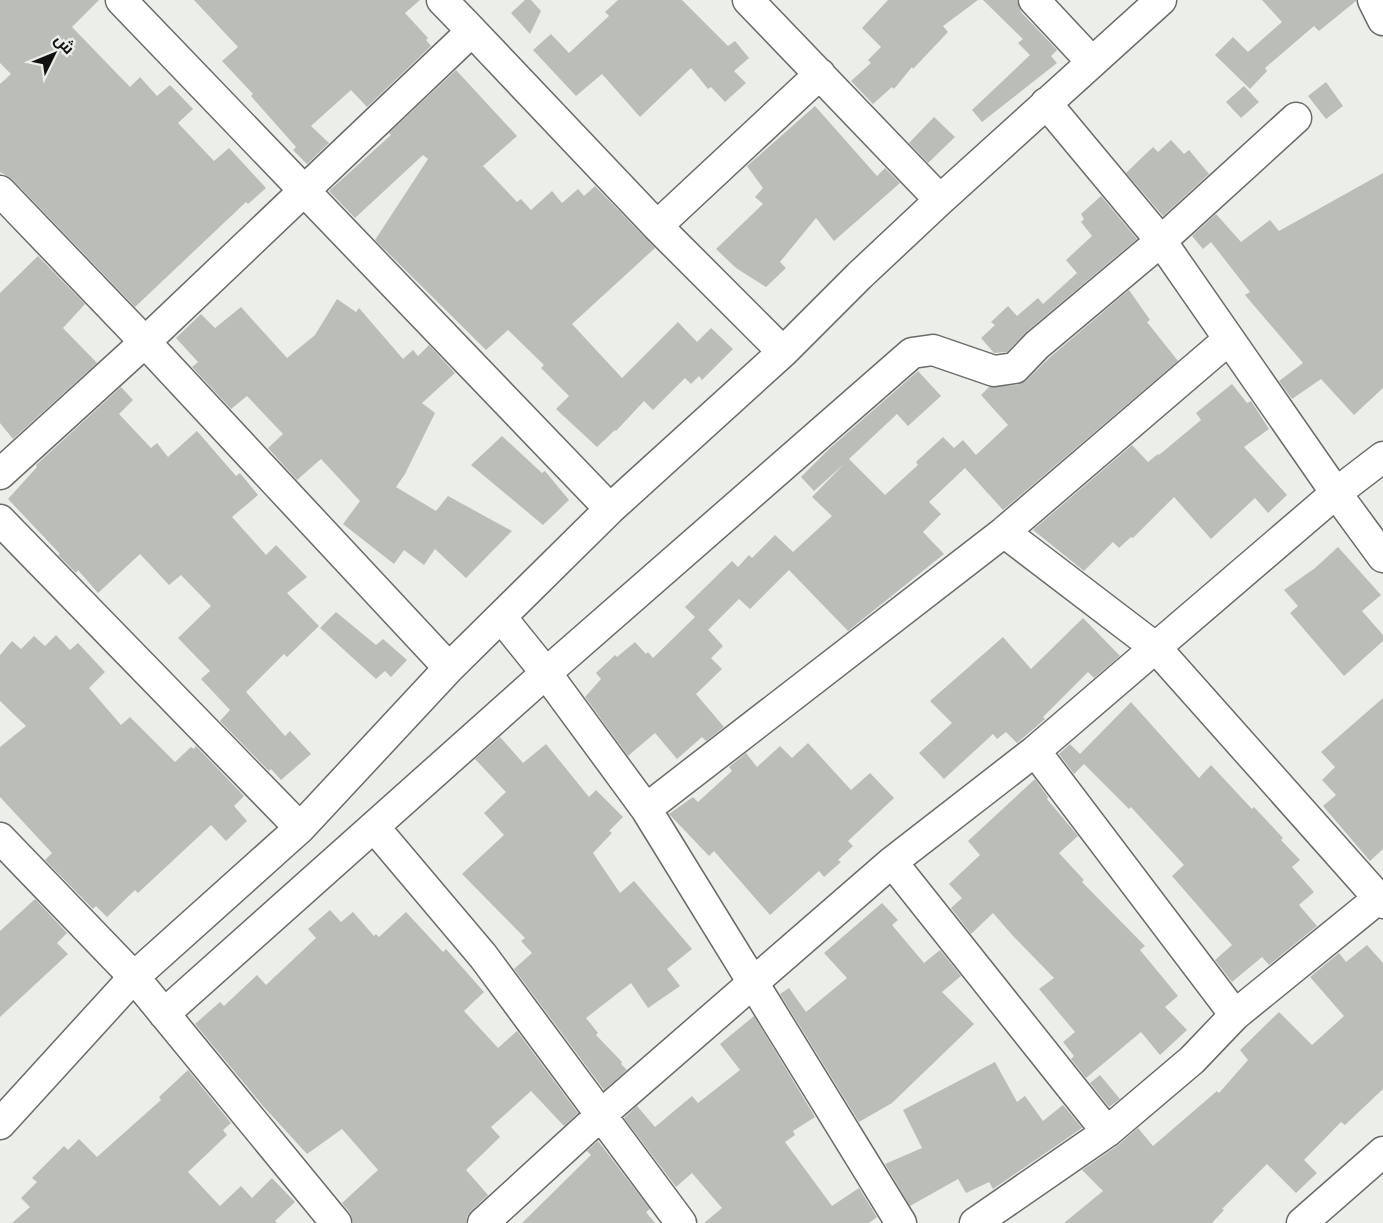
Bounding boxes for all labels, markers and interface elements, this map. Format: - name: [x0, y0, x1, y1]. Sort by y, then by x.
- north arrow: [24, 24, 84, 84]
- text: ش: [51, 29, 79, 58]

